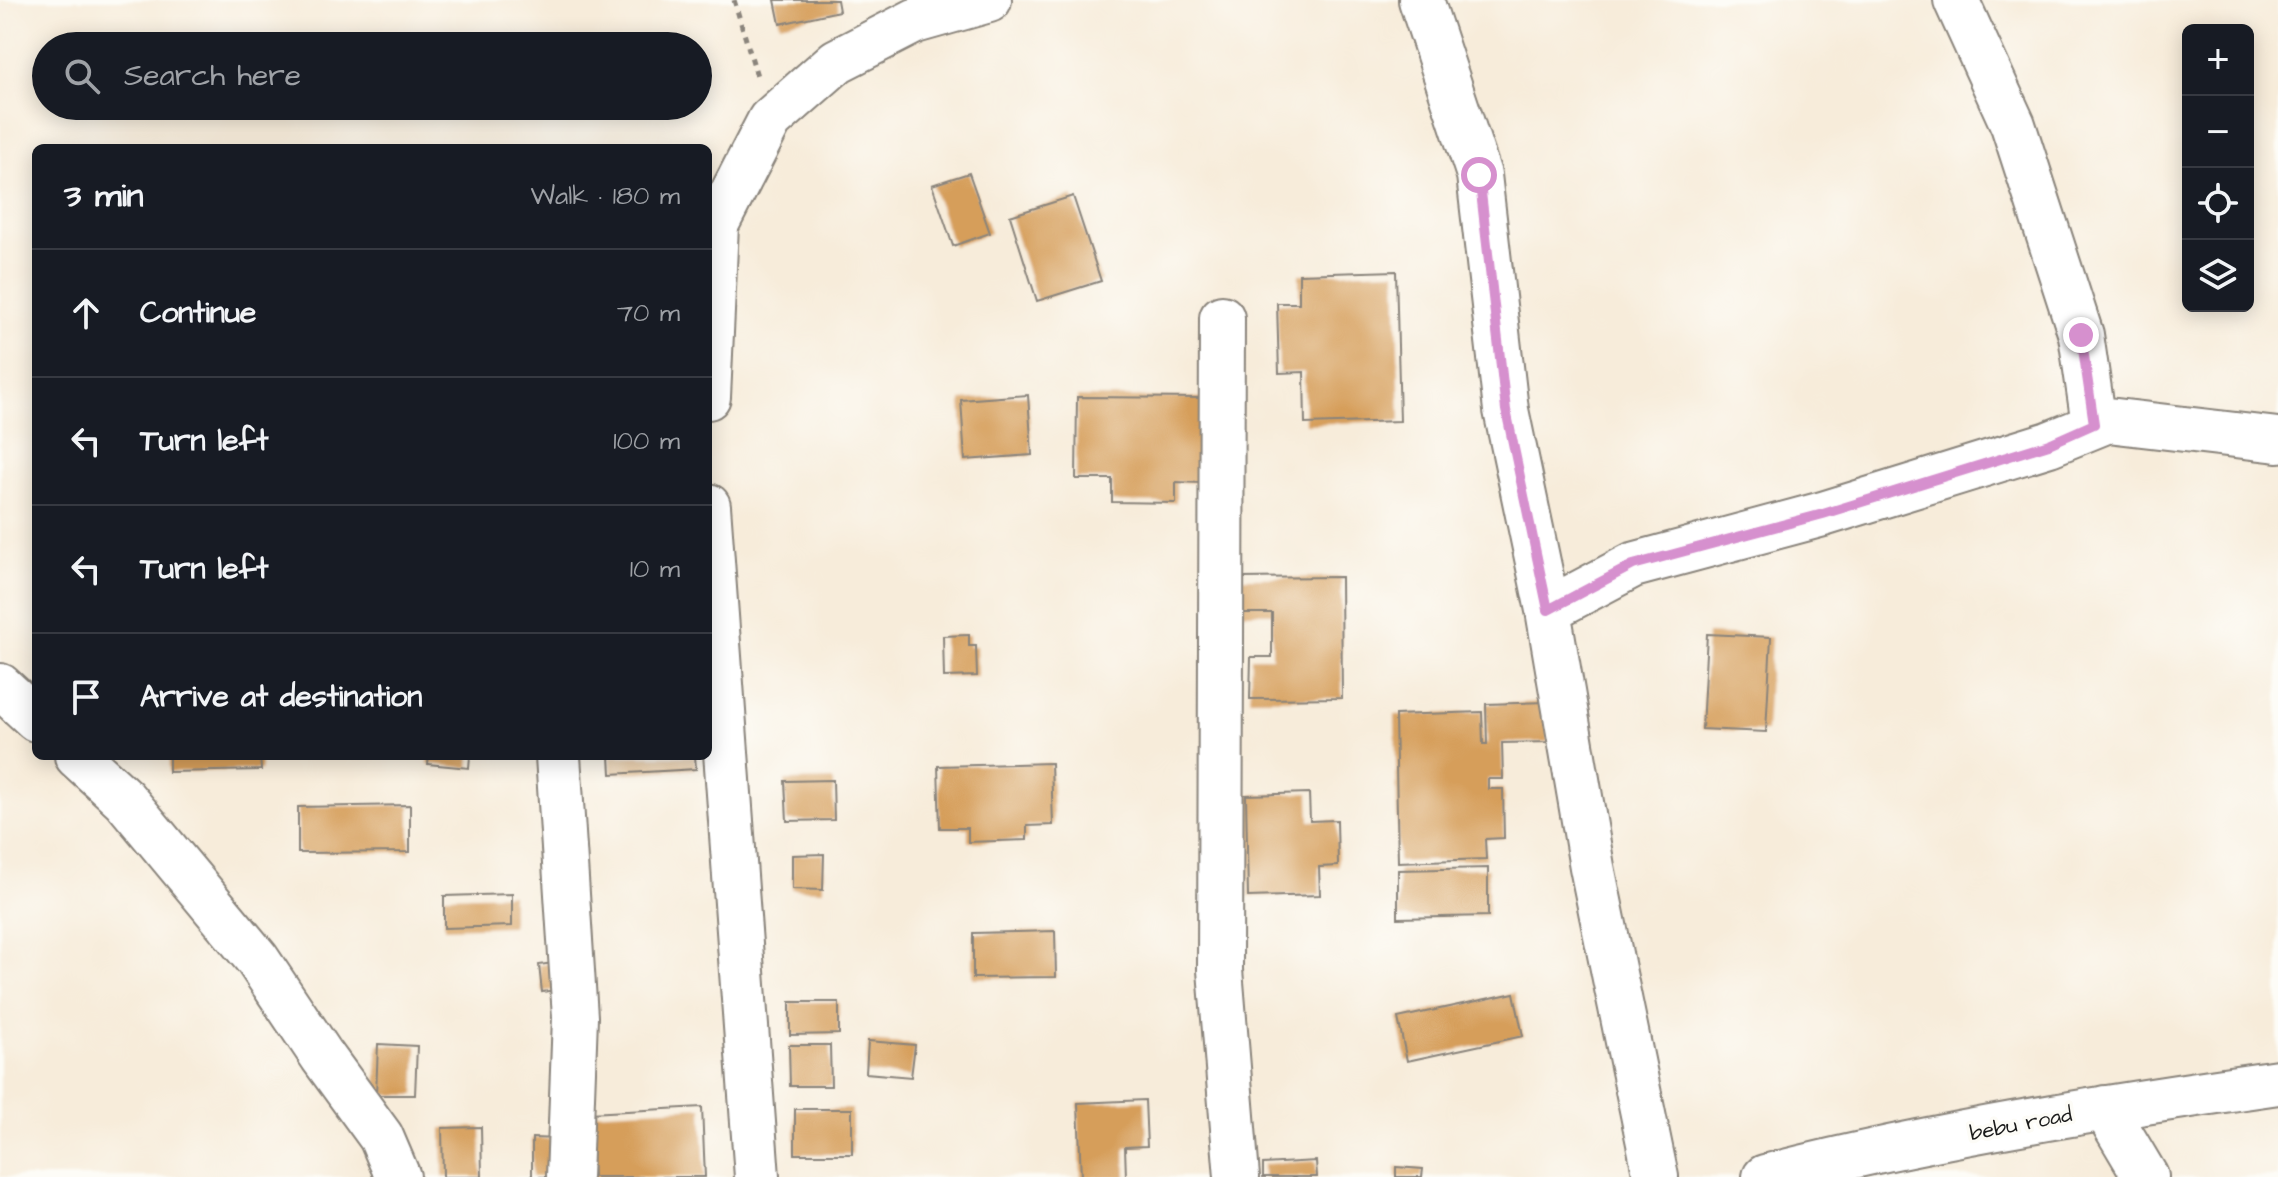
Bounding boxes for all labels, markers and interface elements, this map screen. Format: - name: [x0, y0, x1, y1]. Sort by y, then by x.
- map controls: [2182, 24, 2254, 312]
- button: +: [2182, 24, 2254, 96]
- search box: [32, 32, 712, 120]
- icon: search: [60, 54, 104, 98]
- text: Search here: [124, 55, 301, 97]
- button: −: [2182, 96, 2254, 168]
- route start: [1461, 157, 1497, 193]
- button: locate: [2182, 168, 2254, 240]
- text: 3 min: [64, 172, 144, 220]
- text: Walk · 180 m: [531, 178, 680, 214]
- button: layers: [2182, 240, 2254, 312]
- icon: ahead: [64, 291, 108, 335]
- text: Continue: [140, 292, 256, 334]
- text: 70 m: [617, 295, 680, 331]
- route end: [2063, 317, 2099, 353]
- icon: left: [64, 419, 108, 463]
- text: Turn left: [140, 420, 268, 462]
- text: 100 m: [613, 423, 680, 459]
- icon: left: [64, 547, 108, 591]
- text: Turn left: [140, 548, 268, 590]
- text: 10 m: [630, 551, 680, 587]
- icon: arrive: [64, 675, 108, 719]
- text: Arrive at destination: [140, 676, 422, 718]
- street label: bebu road: [1967, 1099, 2075, 1149]

